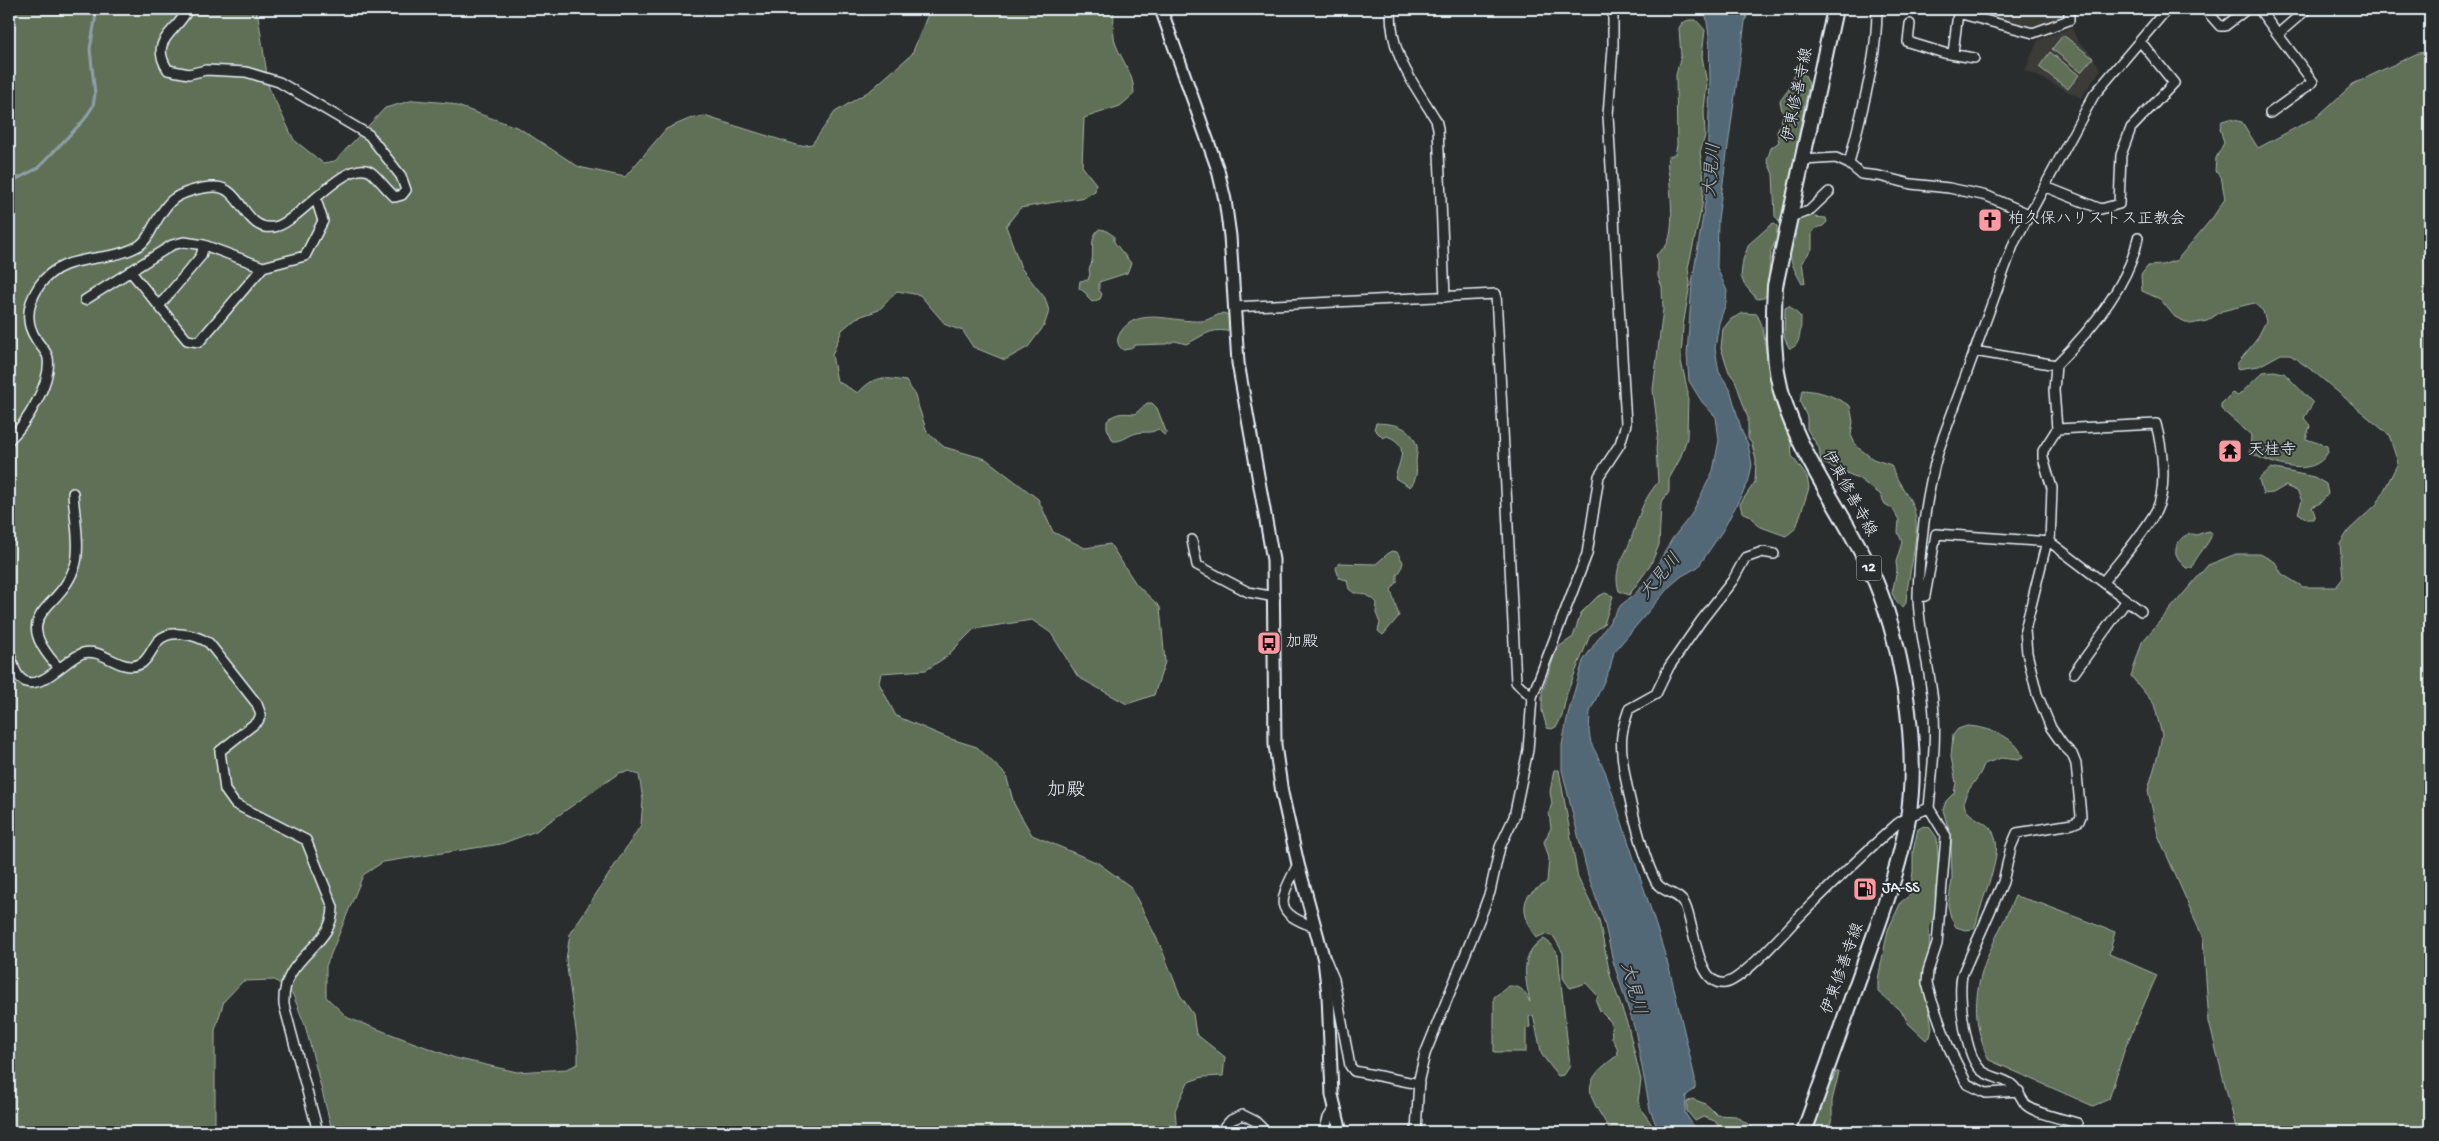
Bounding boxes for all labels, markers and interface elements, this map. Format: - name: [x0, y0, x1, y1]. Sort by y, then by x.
- street label: 伊東修善寺線: [1778, 46, 1818, 144]
- water label: 大見川: [1700, 142, 1726, 198]
- church icon: 柏久保ハリストス正教会: [1977, 207, 2003, 233]
- place label: 柏久保ハリストス正教会: [2008, 209, 2185, 230]
- temple icon: 天桂寺: [2217, 438, 2243, 464]
- place label: 天桂寺: [2248, 441, 2296, 461]
- street label: 伊東修善寺線: [1816, 446, 1881, 541]
- water label: 大見川: [1636, 550, 1686, 604]
- road number: 12: [1856, 556, 1882, 580]
- bus stop icon: 加殿: [1256, 630, 1282, 656]
- place label: 加殿: [1286, 633, 1318, 653]
- district label: 加殿: [1047, 780, 1085, 803]
- fuel station icon: JA-SS: [1852, 876, 1878, 902]
- place label: JA-SS: [1882, 880, 1920, 899]
- street label: 伊東修善寺線: [1817, 920, 1869, 1017]
- water label: 大見川: [1615, 960, 1649, 1018]

